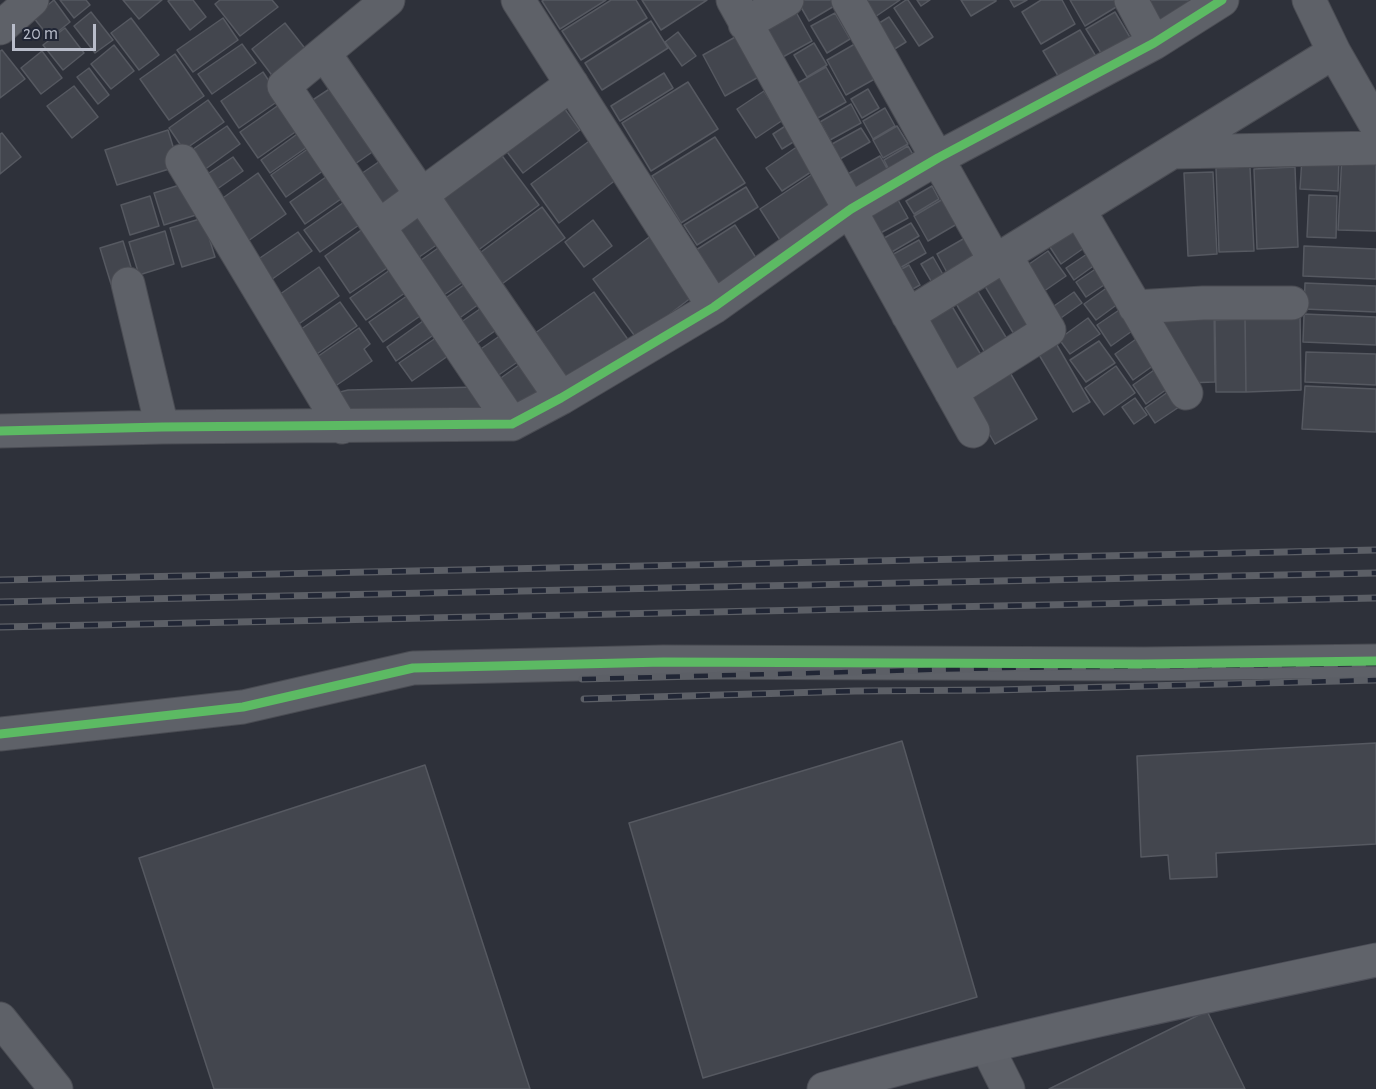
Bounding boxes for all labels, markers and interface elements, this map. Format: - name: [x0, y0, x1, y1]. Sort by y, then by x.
- scale bar: [15, 12, 99, 50]
- text: 20 m: [23, 25, 58, 43]

